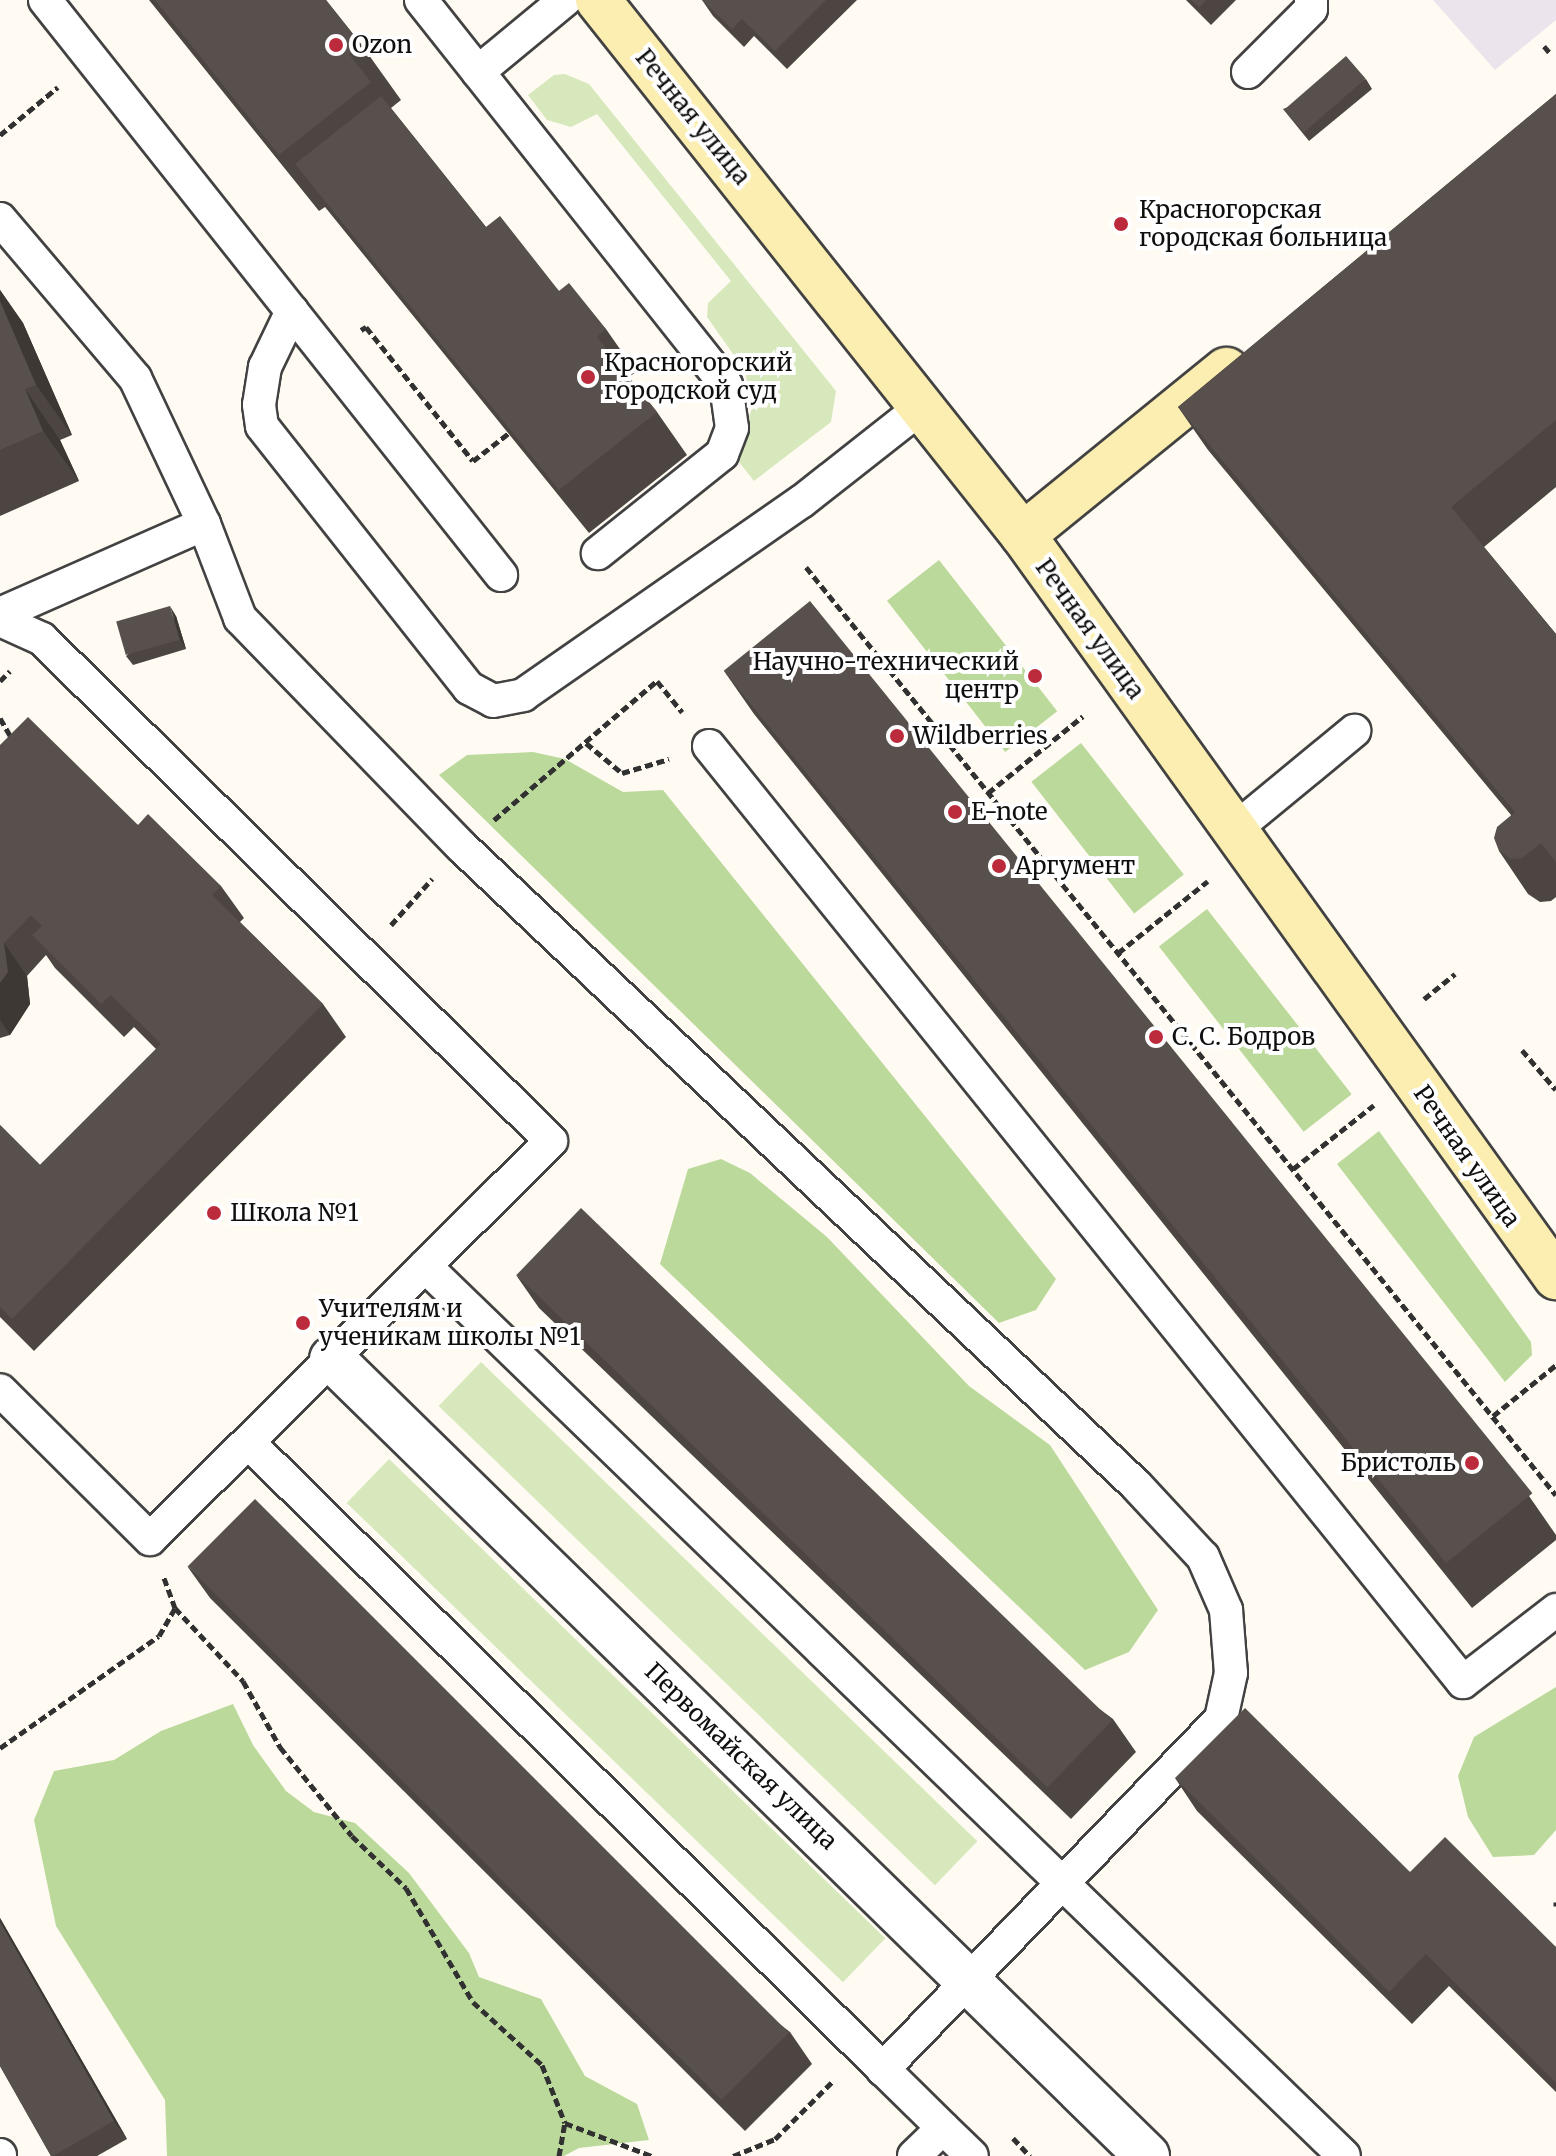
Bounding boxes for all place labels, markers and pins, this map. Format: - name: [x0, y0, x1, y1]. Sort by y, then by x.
- place label: Ozon: [352, 31, 412, 59]
- marker: Ozon: [327, 36, 345, 54]
- place label: Красногорская городская больница: [1139, 196, 1387, 252]
- marker: Красногорская городская больница: [1110, 213, 1132, 235]
- place label: Красногорский городской суд: [604, 349, 792, 405]
- marker: Красногорский городской суд: [579, 368, 597, 386]
- place label: Научно-технический центр: [753, 648, 1019, 704]
- marker: Научно-технический центр: [1026, 667, 1044, 685]
- place label: Wildberries: [913, 722, 1048, 750]
- marker: Wildberries: [888, 727, 906, 745]
- place label: E-note: [971, 798, 1047, 826]
- marker: E-note: [946, 803, 964, 821]
- place label: Аргумент: [1015, 852, 1135, 880]
- marker: Аргумент: [990, 857, 1008, 875]
- place label: С. С. Бодров: [1172, 1023, 1315, 1051]
- marker: С. С. Бодров: [1147, 1028, 1165, 1046]
- place label: Школа №1: [230, 1199, 359, 1227]
- marker: Школа №1: [205, 1204, 223, 1222]
- place label: Учителям и ученикам школы №1: [319, 1295, 580, 1351]
- marker: Учителям и ученикам школы №1: [294, 1314, 312, 1332]
- place label: Бристоль: [1341, 1449, 1456, 1477]
- marker: Бристоль: [1463, 1454, 1481, 1472]

